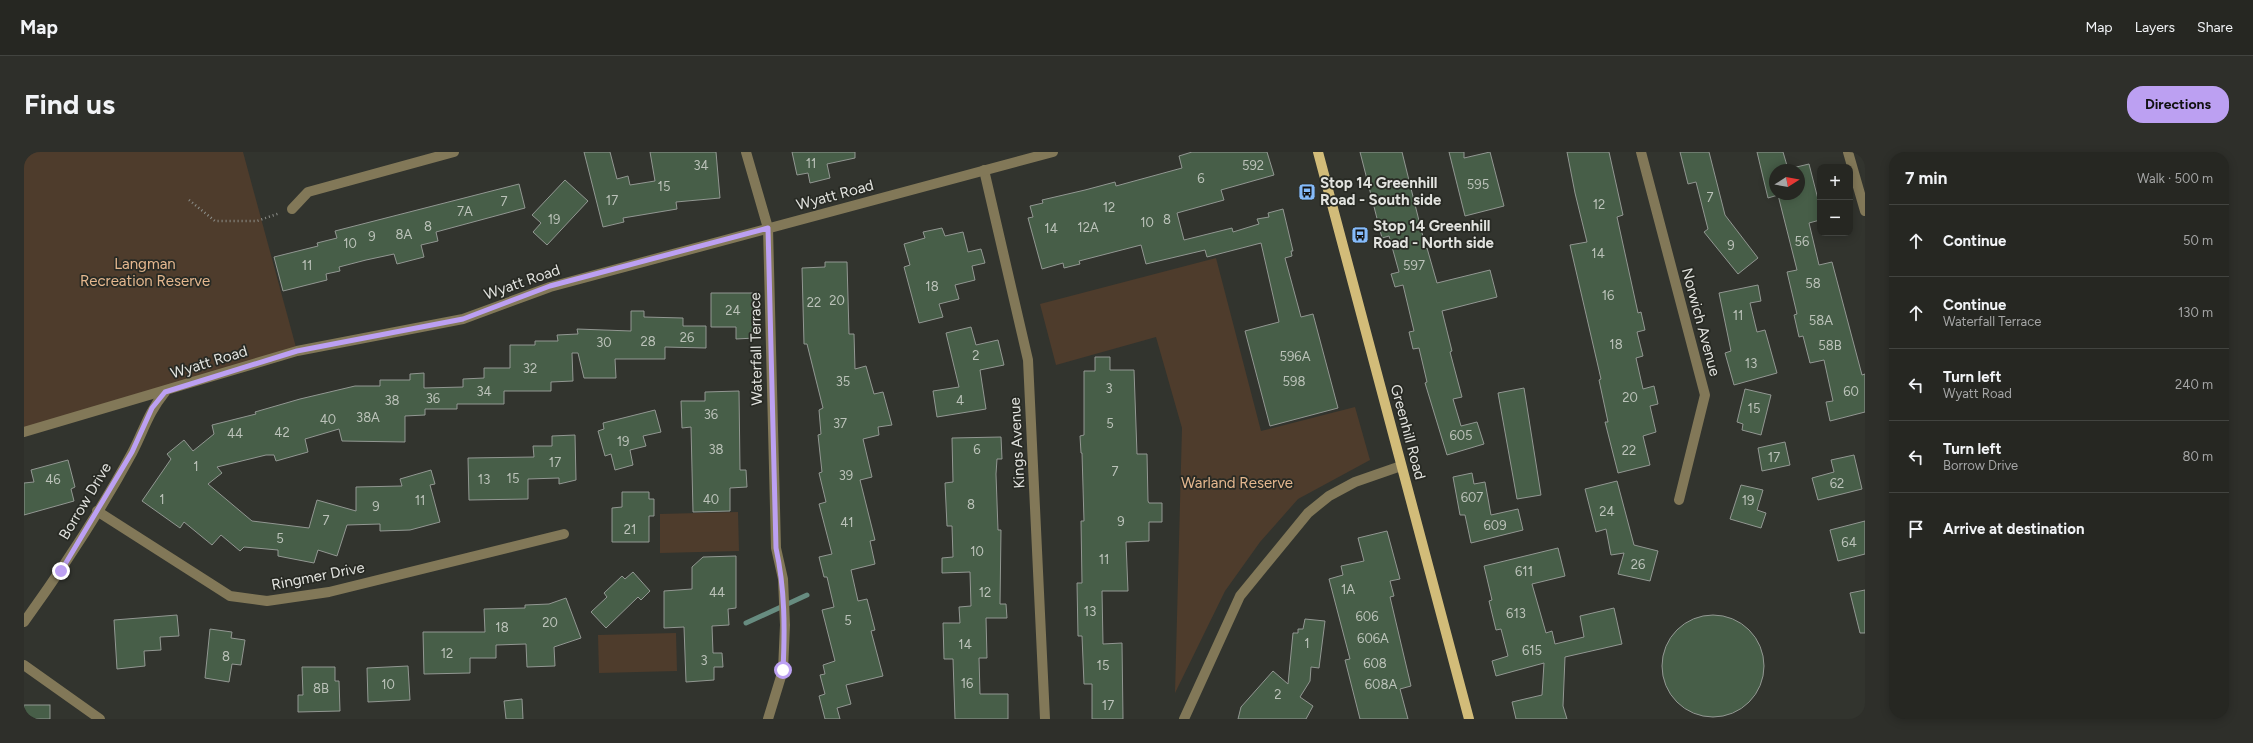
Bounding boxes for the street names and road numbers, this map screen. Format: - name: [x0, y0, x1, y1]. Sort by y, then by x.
- street label: Wyatt Road: [794, 176, 876, 214]
- street label: Wyatt Road: [482, 261, 562, 303]
- street label: Norwich Avenue: [1678, 266, 1724, 378]
- street label: Waterfall Terrace: [746, 292, 766, 406]
- street label: Wyatt Road: [168, 342, 250, 382]
- street label: Greenhill Road: [1387, 382, 1429, 482]
- street label: Kings Avenue: [1006, 397, 1028, 489]
- street label: Borrow Drive: [55, 459, 115, 543]
- street label: Ringmer Drive: [270, 558, 366, 594]

